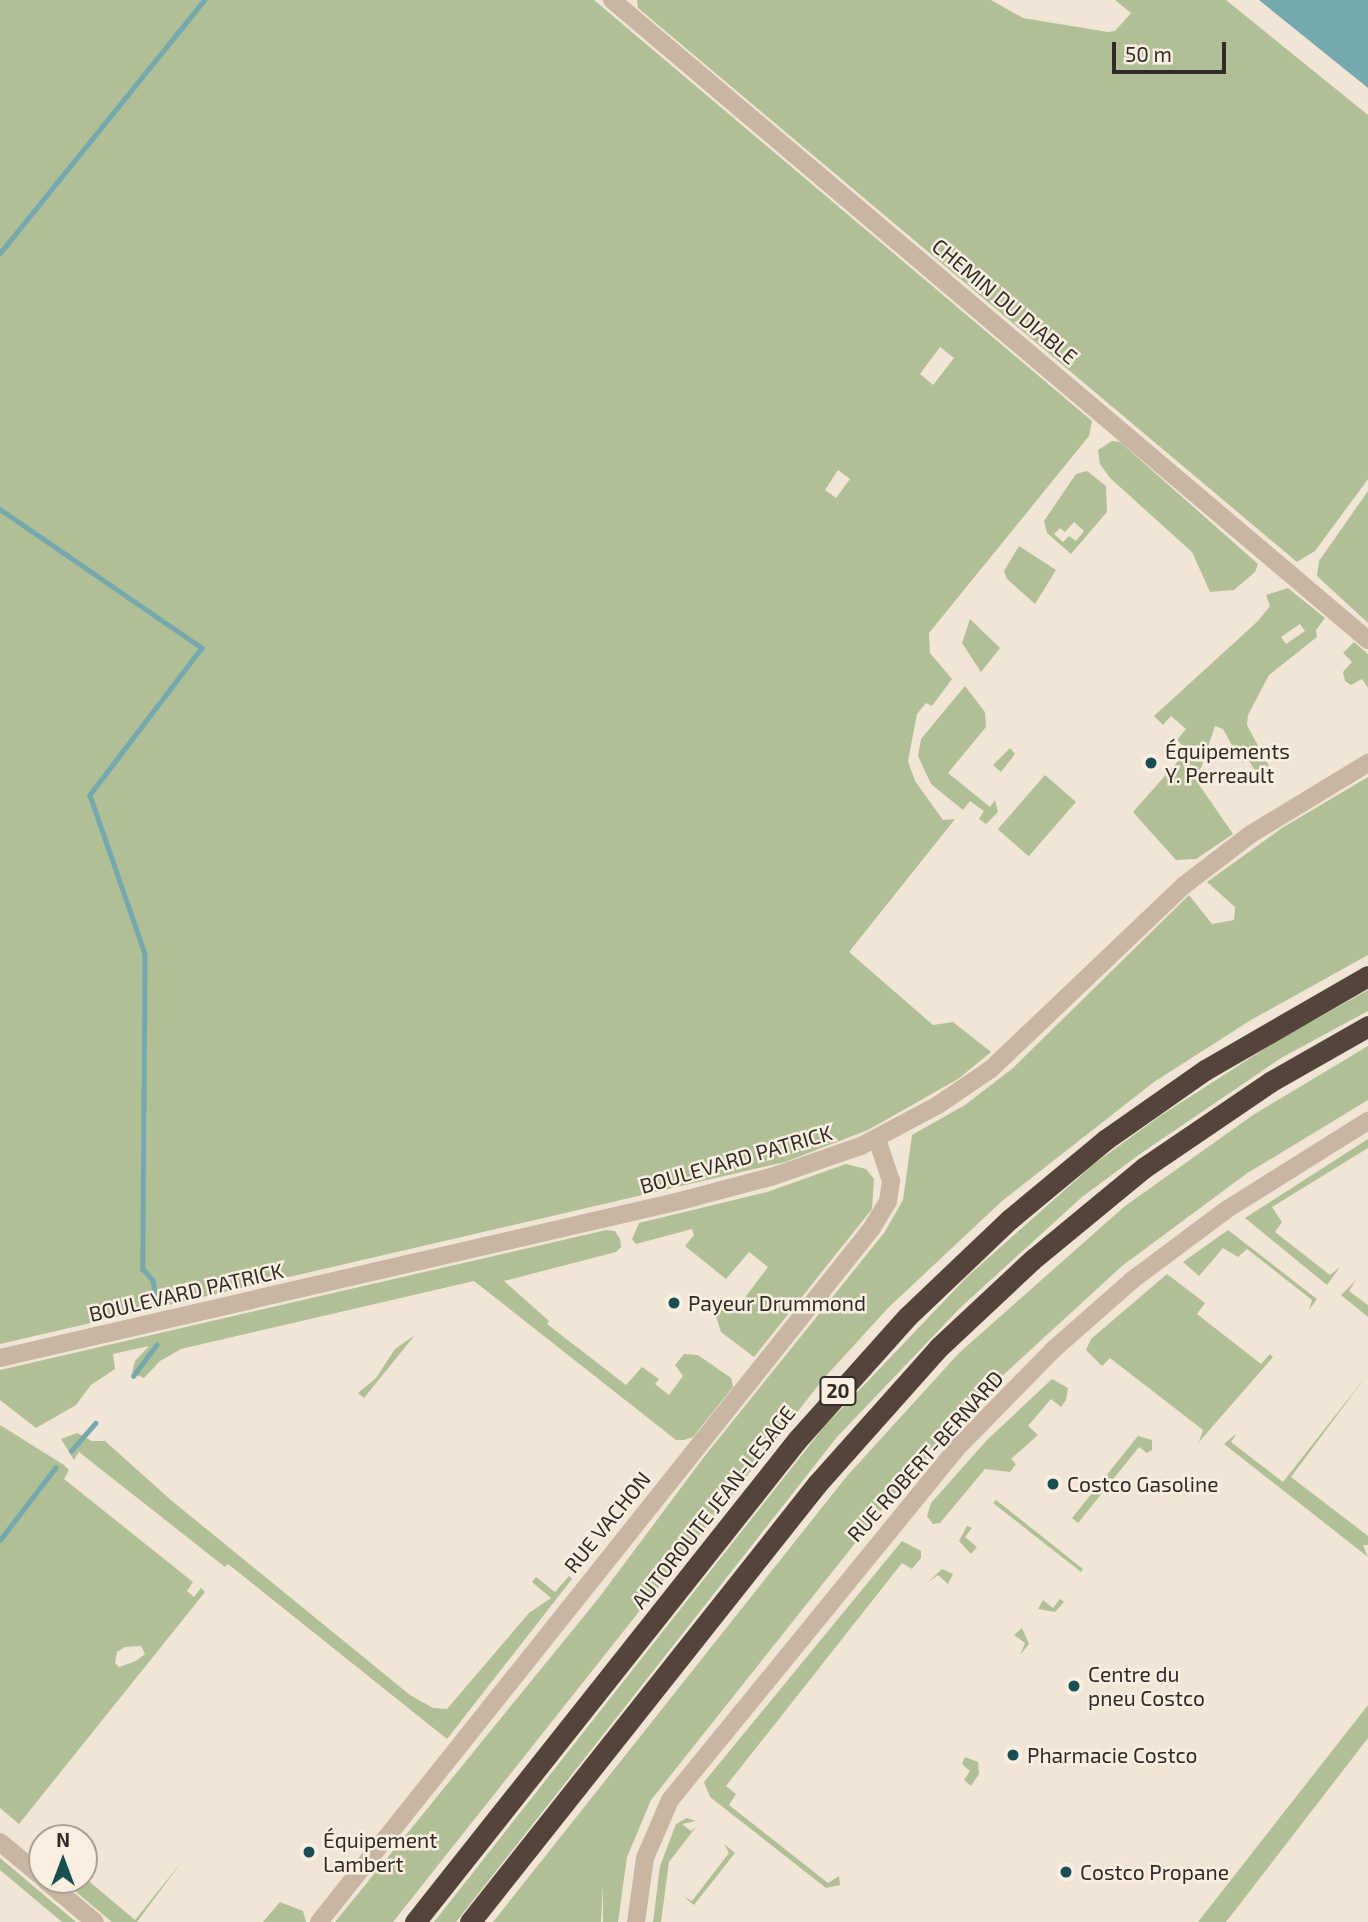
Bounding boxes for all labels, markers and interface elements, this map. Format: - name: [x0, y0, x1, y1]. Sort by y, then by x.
- scale bar: [1116, 28, 1230, 72]
- text: 50 m: [1125, 41, 1172, 66]
- street label: CHEMIN DU DIABLE: [927, 233, 1083, 369]
- place label: Équipements Y. Perreault: [1165, 738, 1290, 788]
- marker: Équipements Y. Perreault: [1143, 755, 1159, 771]
- street label: BOULEVARD PATRICK: [637, 1119, 835, 1199]
- street label: BOULEVARD PATRICK: [86, 1257, 286, 1327]
- place label: Payeur Drummond: [688, 1290, 866, 1316]
- marker: Payeur Drummond: [666, 1295, 682, 1311]
- street label: RUE ROBERT-BERNARD: [842, 1365, 1008, 1547]
- road number: 20: [819, 1376, 857, 1406]
- street label: AUTOROUTE JEAN-LESAGE: [626, 1400, 800, 1614]
- street label: RUE VACHON: [558, 1466, 656, 1578]
- place label: Costco Gasoline: [1067, 1471, 1219, 1497]
- marker: Costco Gasoline: [1045, 1476, 1061, 1492]
- place label: Centre du pneu Costco: [1088, 1661, 1205, 1711]
- marker: Centre du pneu Costco: [1066, 1678, 1082, 1694]
- place label: Pharmacie Costco: [1027, 1742, 1197, 1768]
- marker: Pharmacie Costco: [1005, 1747, 1021, 1763]
- north arrow: [28, 1824, 98, 1894]
- place label: Équipement Lambert: [323, 1827, 437, 1877]
- text: N: [56, 1828, 70, 1851]
- marker: Équipement Lambert: [301, 1844, 317, 1860]
- place label: Costco Propane: [1080, 1859, 1229, 1885]
- marker: Costco Propane: [1058, 1864, 1074, 1880]

